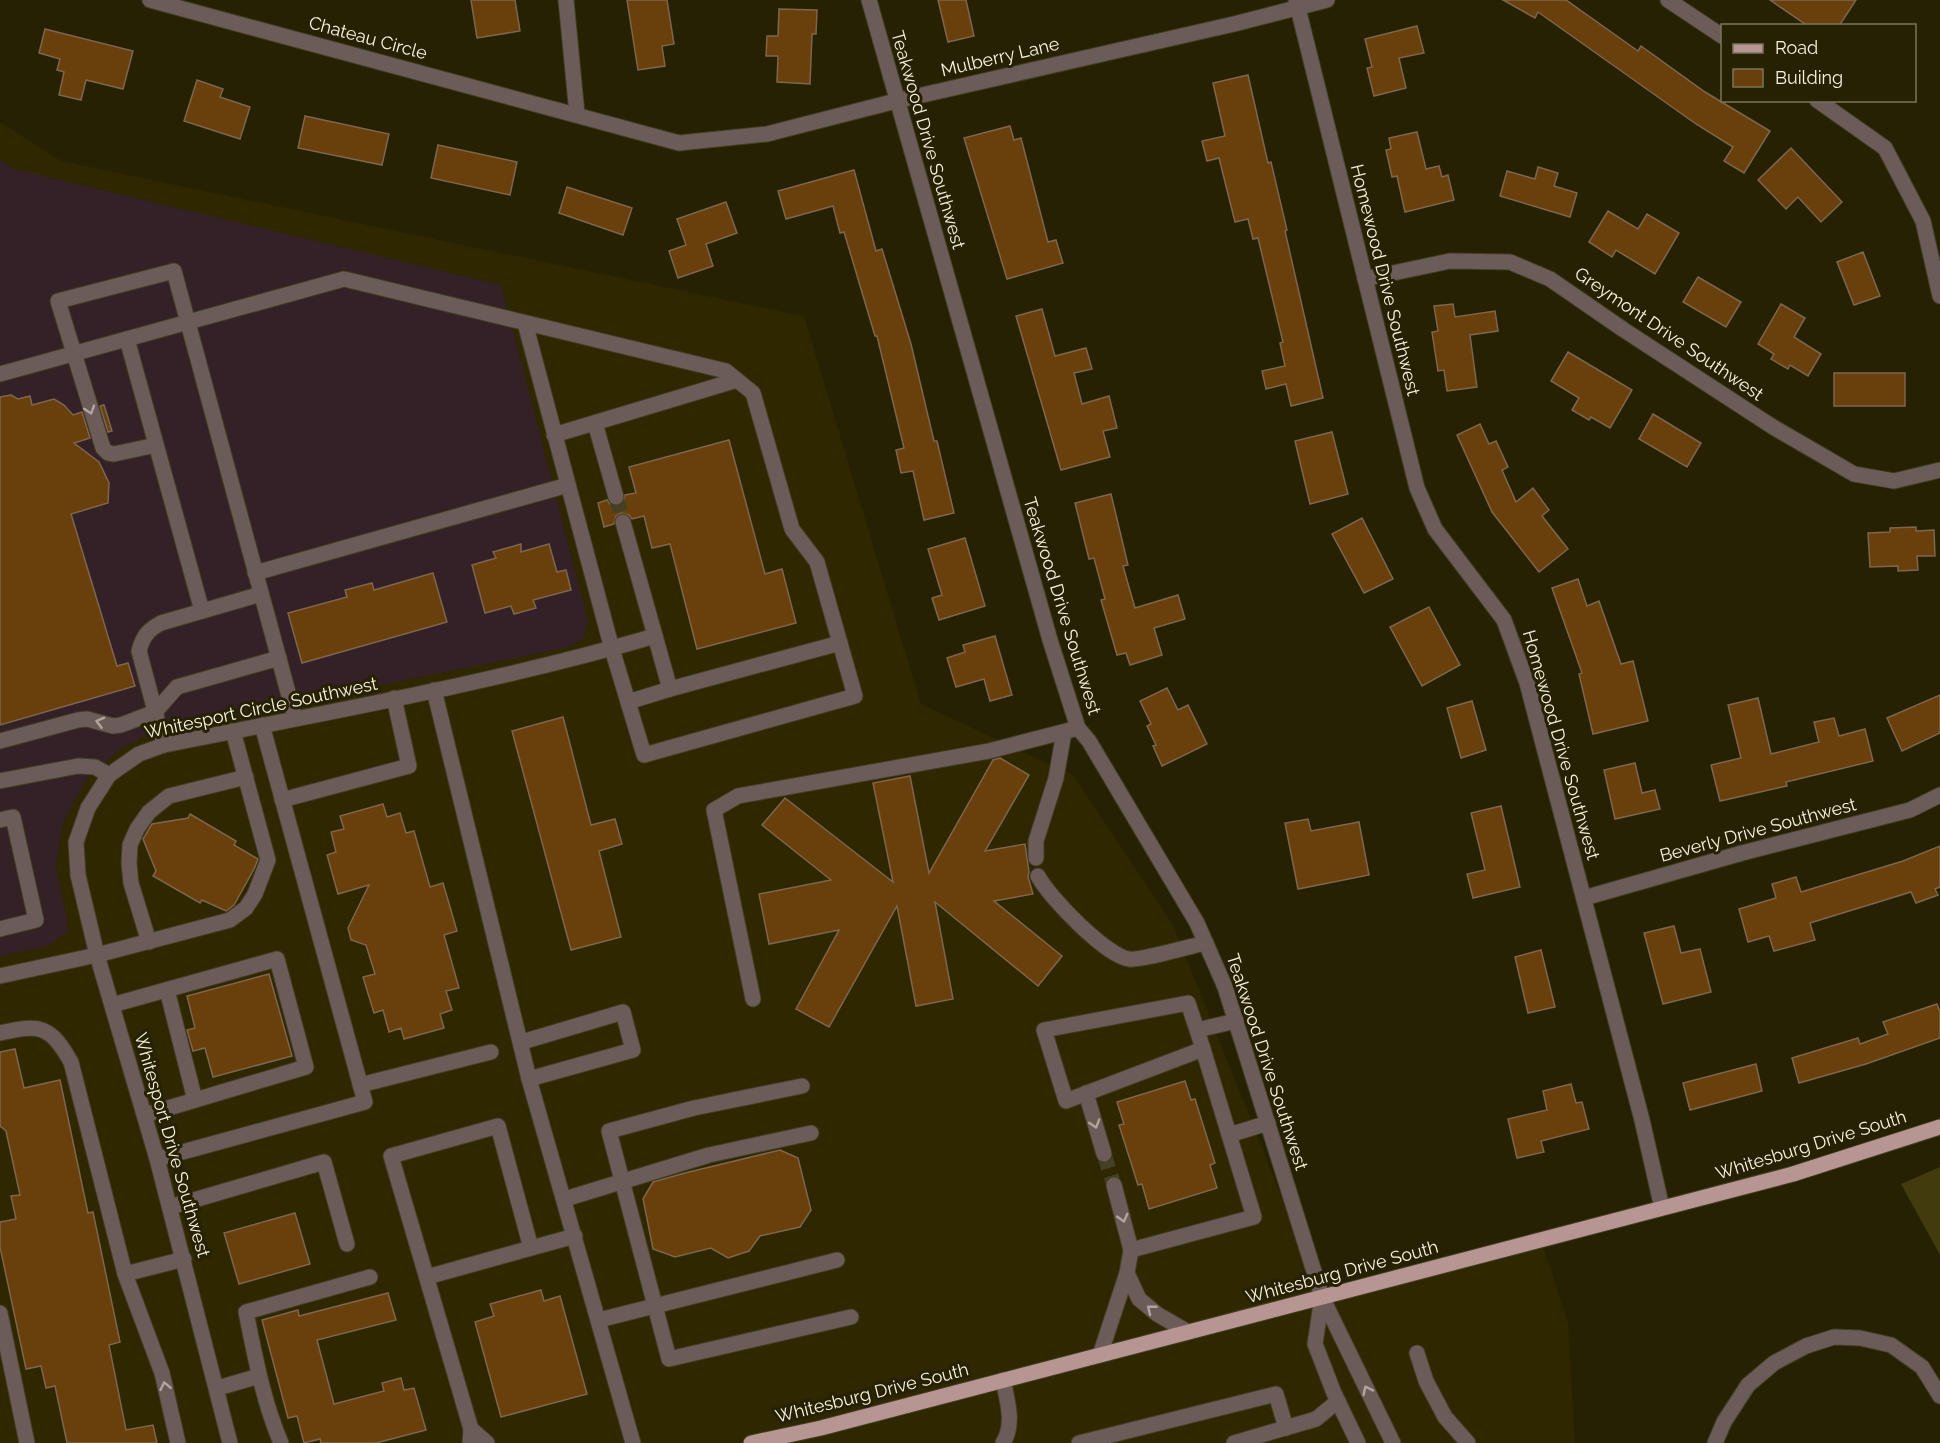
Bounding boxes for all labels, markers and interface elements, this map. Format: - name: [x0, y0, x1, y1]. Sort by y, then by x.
- street label: Chateau Circle: [307, 12, 430, 64]
- legend: [1721, 24, 1916, 102]
- street label: Teakwood Drive Southwest: [887, 28, 970, 251]
- street label: Mulberry Lane: [939, 33, 1062, 80]
- text: Road: [1775, 37, 1818, 58]
- text: Building: [1775, 67, 1843, 88]
- street label: Homewood Drive Southwest: [1347, 162, 1424, 398]
- street label: Greymont Drive Southwest: [1571, 263, 1768, 405]
- one-way arrow: [82, 404, 95, 415]
- street label: Teakwood Drive Southwest: [1019, 495, 1106, 717]
- street label: Homewood Drive Southwest: [1519, 628, 1604, 862]
- street label: Whitesport Circle Southwest: [143, 673, 379, 742]
- one-way arrow: [95, 717, 105, 730]
- street label: Beverly Drive Southwest: [1657, 793, 1858, 866]
- street label: Teakwood Drive Southwest: [1223, 951, 1312, 1173]
- street label: Whitesport Drive Southwest: [130, 1030, 215, 1260]
- street label: Whitesburg Drive South: [1713, 1105, 1909, 1184]
- one-way arrow: [1088, 1118, 1100, 1129]
- one-way arrow: [1115, 1212, 1128, 1222]
- street label: Whitesburg Drive South: [1243, 1236, 1440, 1307]
- one-way arrow: [1147, 1305, 1158, 1316]
- street label: Whitesburg Drive South: [773, 1358, 971, 1427]
- one-way arrow: [159, 1381, 172, 1391]
- one-way arrow: [1363, 1386, 1375, 1397]

